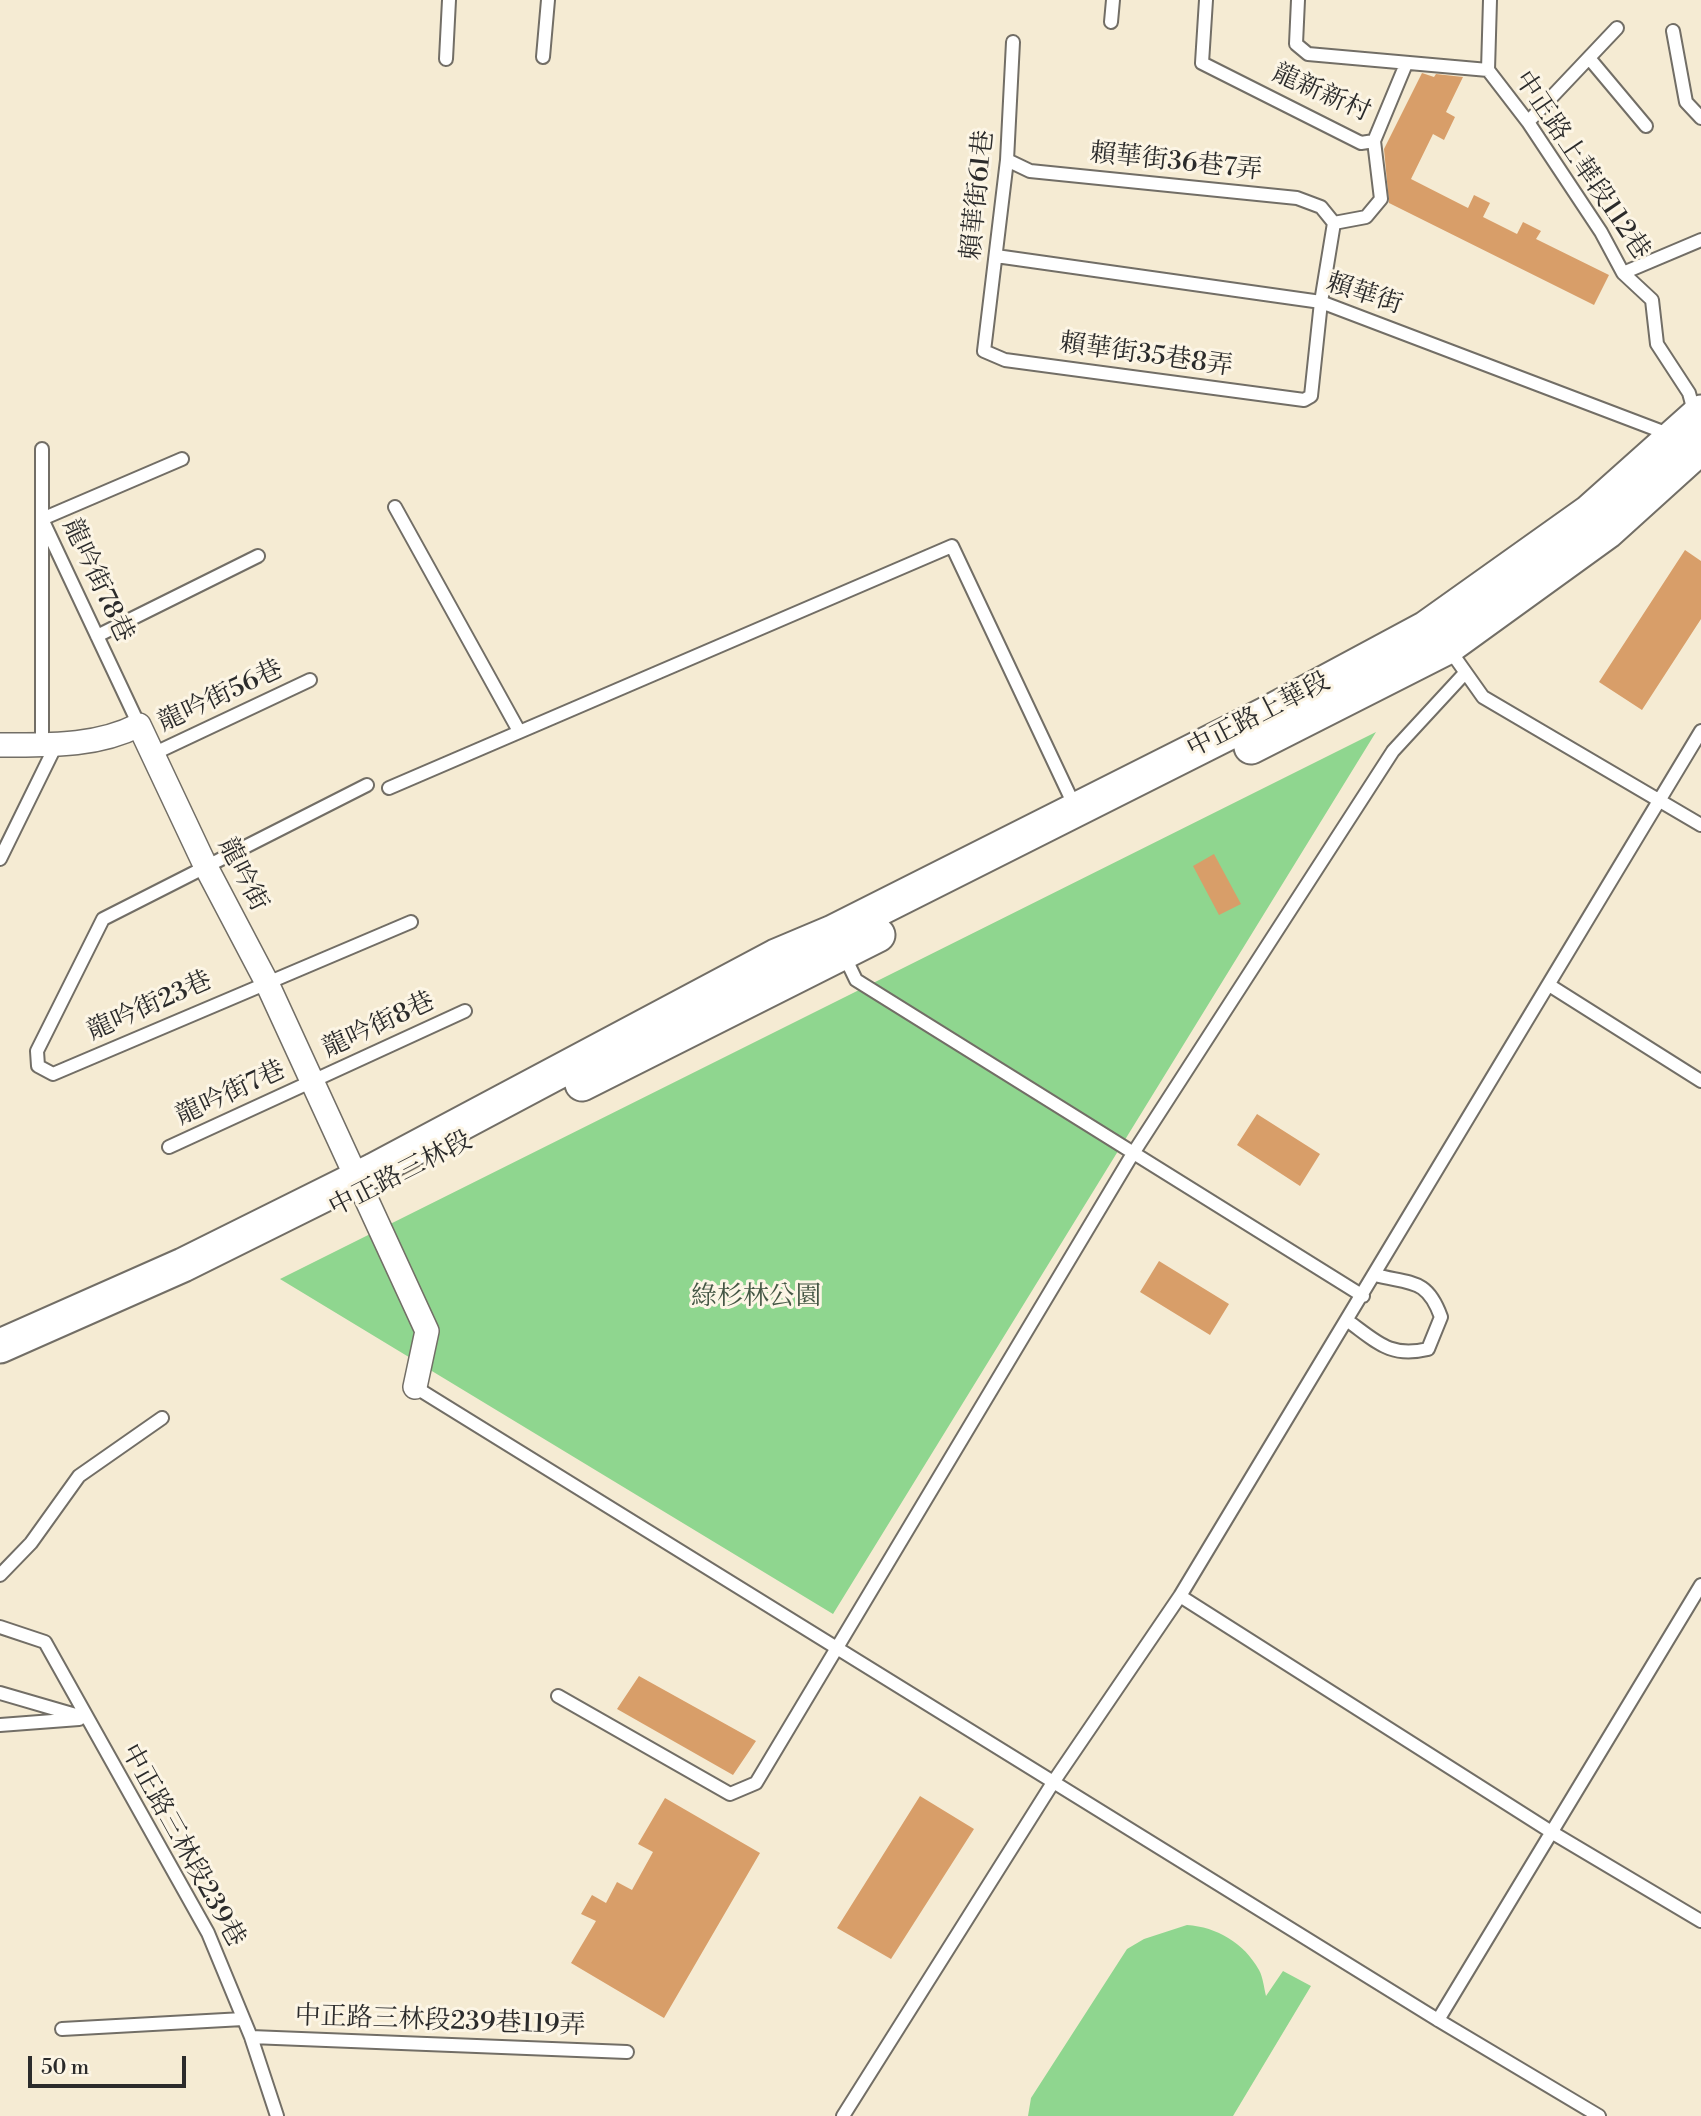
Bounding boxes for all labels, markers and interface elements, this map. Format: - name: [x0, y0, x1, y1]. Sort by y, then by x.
- street label: 龍新新村: [1267, 59, 1375, 129]
- street label: 中正路上華段112巷: [1506, 66, 1656, 266]
- street label: 賴華街61巷: [957, 129, 1001, 261]
- street label: 賴華街36巷7弄: [1088, 138, 1264, 188]
- street label: 賴華街: [1322, 268, 1406, 322]
- street label: 賴華街35巷8弄: [1057, 328, 1235, 384]
- street label: 龍吟街78巷: [55, 514, 139, 648]
- street label: 龍吟街56巷: [154, 655, 288, 739]
- street label: 中正路上華段: [1182, 667, 1336, 765]
- street label: 龍吟街: [210, 833, 274, 917]
- street label: 龍吟街23巷: [83, 966, 217, 1048]
- street label: 龍吟街8巷: [318, 987, 440, 1065]
- street label: 龍吟街7巷: [171, 1055, 291, 1133]
- street label: 中正路三林段: [324, 1126, 478, 1224]
- park label: 綠杉林公園: [691, 1282, 821, 1314]
- street label: 中正路三林段239巷: [113, 1739, 251, 1953]
- street label: 中正路三林段239巷119弄: [294, 2001, 586, 2043]
- scale bar: [32, 2042, 189, 2086]
- text: 50 m: [41, 2055, 89, 2081]

